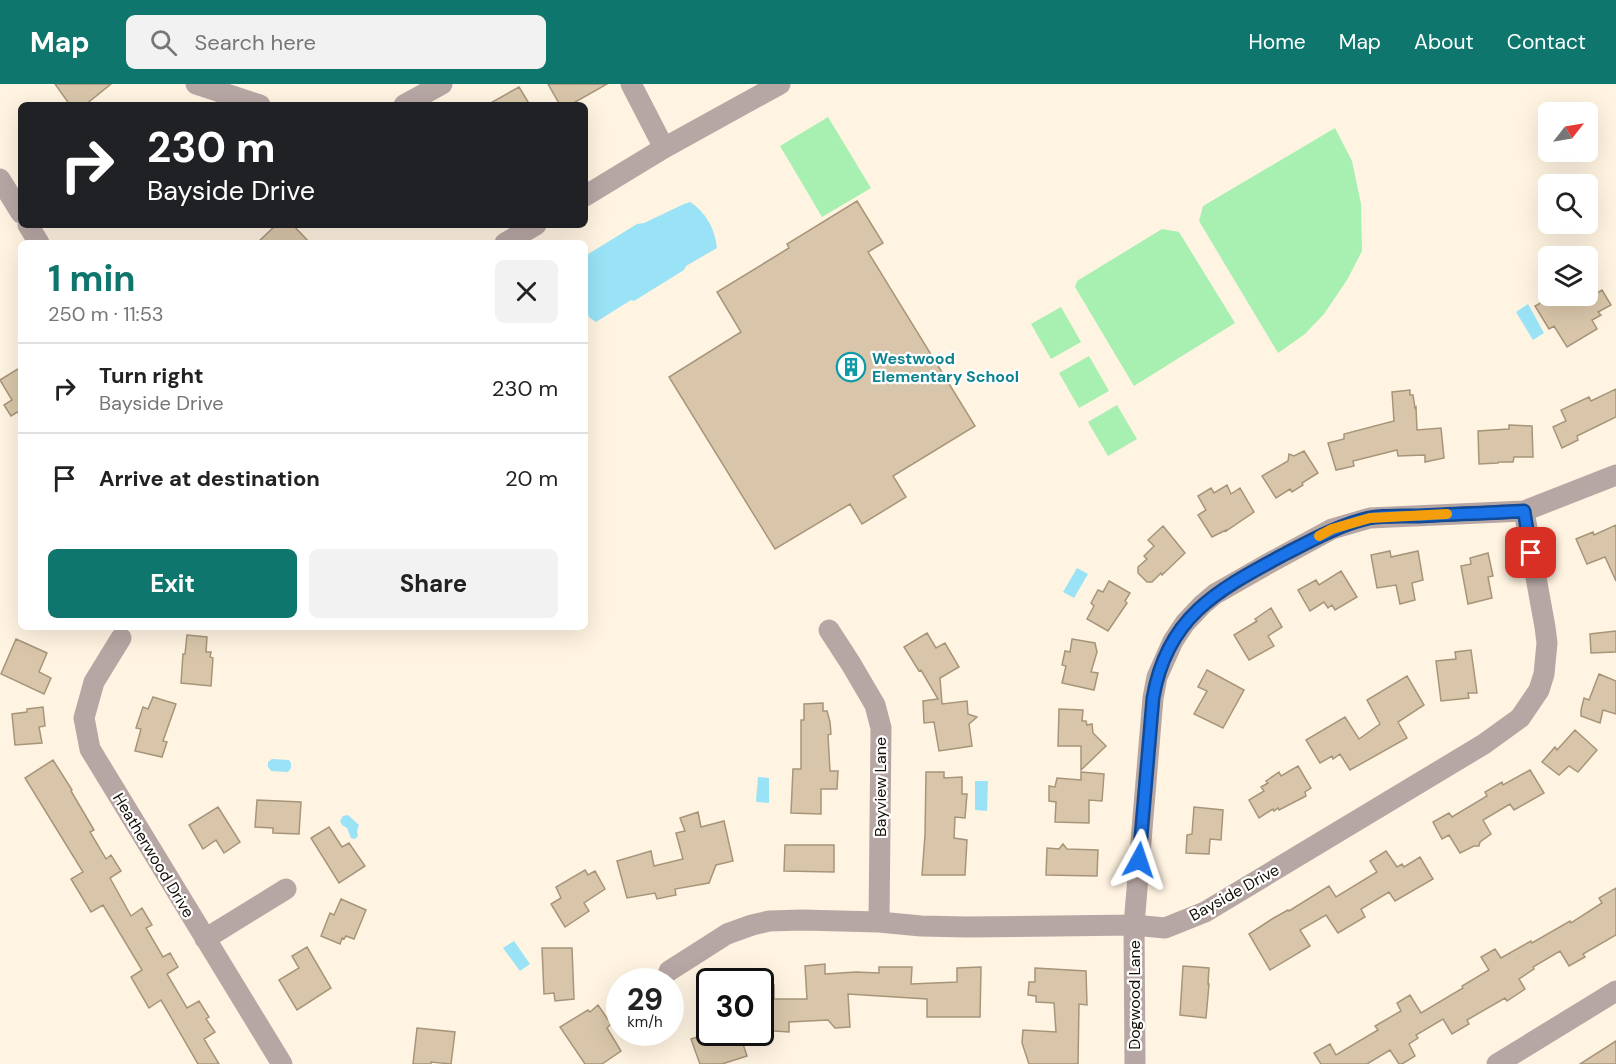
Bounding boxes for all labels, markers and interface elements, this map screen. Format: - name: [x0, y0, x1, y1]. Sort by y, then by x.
- search box: [126, 15, 546, 69]
- text: Map: [30, 24, 90, 61]
- icon: search: [147, 26, 180, 59]
- text: Search here: [195, 28, 316, 57]
- text: Home: [1248, 28, 1306, 56]
- text: Map: [1339, 28, 1381, 56]
- text: About: [1414, 28, 1474, 56]
- text: Contact: [1507, 28, 1586, 56]
- north arrow: [1538, 102, 1598, 162]
- map controls: [1538, 102, 1598, 306]
- text: 230 m: [147, 120, 276, 175]
- icon: right: [48, 126, 126, 204]
- text: Bayside Drive: [147, 173, 315, 208]
- button: search: [1538, 174, 1598, 234]
- button: layers: [1538, 246, 1598, 306]
- text: 1 min: [48, 255, 136, 302]
- button: close: [495, 260, 558, 323]
- text: 250 m · 11:53: [48, 301, 164, 327]
- place label: Westwood Elementary School: [872, 348, 1019, 387]
- building icon: Westwood Elementary School: [835, 351, 867, 383]
- text: Turn right: [99, 361, 204, 390]
- icon: right: [48, 372, 81, 405]
- text: 230 m: [492, 374, 558, 403]
- text: Bayside Drive: [99, 390, 224, 416]
- icon: arrive: [48, 462, 81, 495]
- text: Arrive at destination: [99, 464, 320, 493]
- text: 20 m: [505, 464, 558, 493]
- pin: [1505, 527, 1556, 578]
- icon: arrive: [1514, 536, 1547, 569]
- button: Exit: [48, 549, 297, 618]
- button: Share: [309, 549, 558, 618]
- street label: Bayview Lane: [870, 737, 891, 837]
- street label: Heatherwood Drive: [108, 789, 199, 922]
- position arrow: [1107, 828, 1171, 892]
- street label: Bayside Drive: [1186, 859, 1283, 926]
- street label: Dogwood Lane: [1124, 940, 1145, 1050]
- speed limit sign: 30: [696, 968, 774, 1046]
- text: 29: [627, 980, 663, 1019]
- text: km/h: [627, 1012, 663, 1032]

